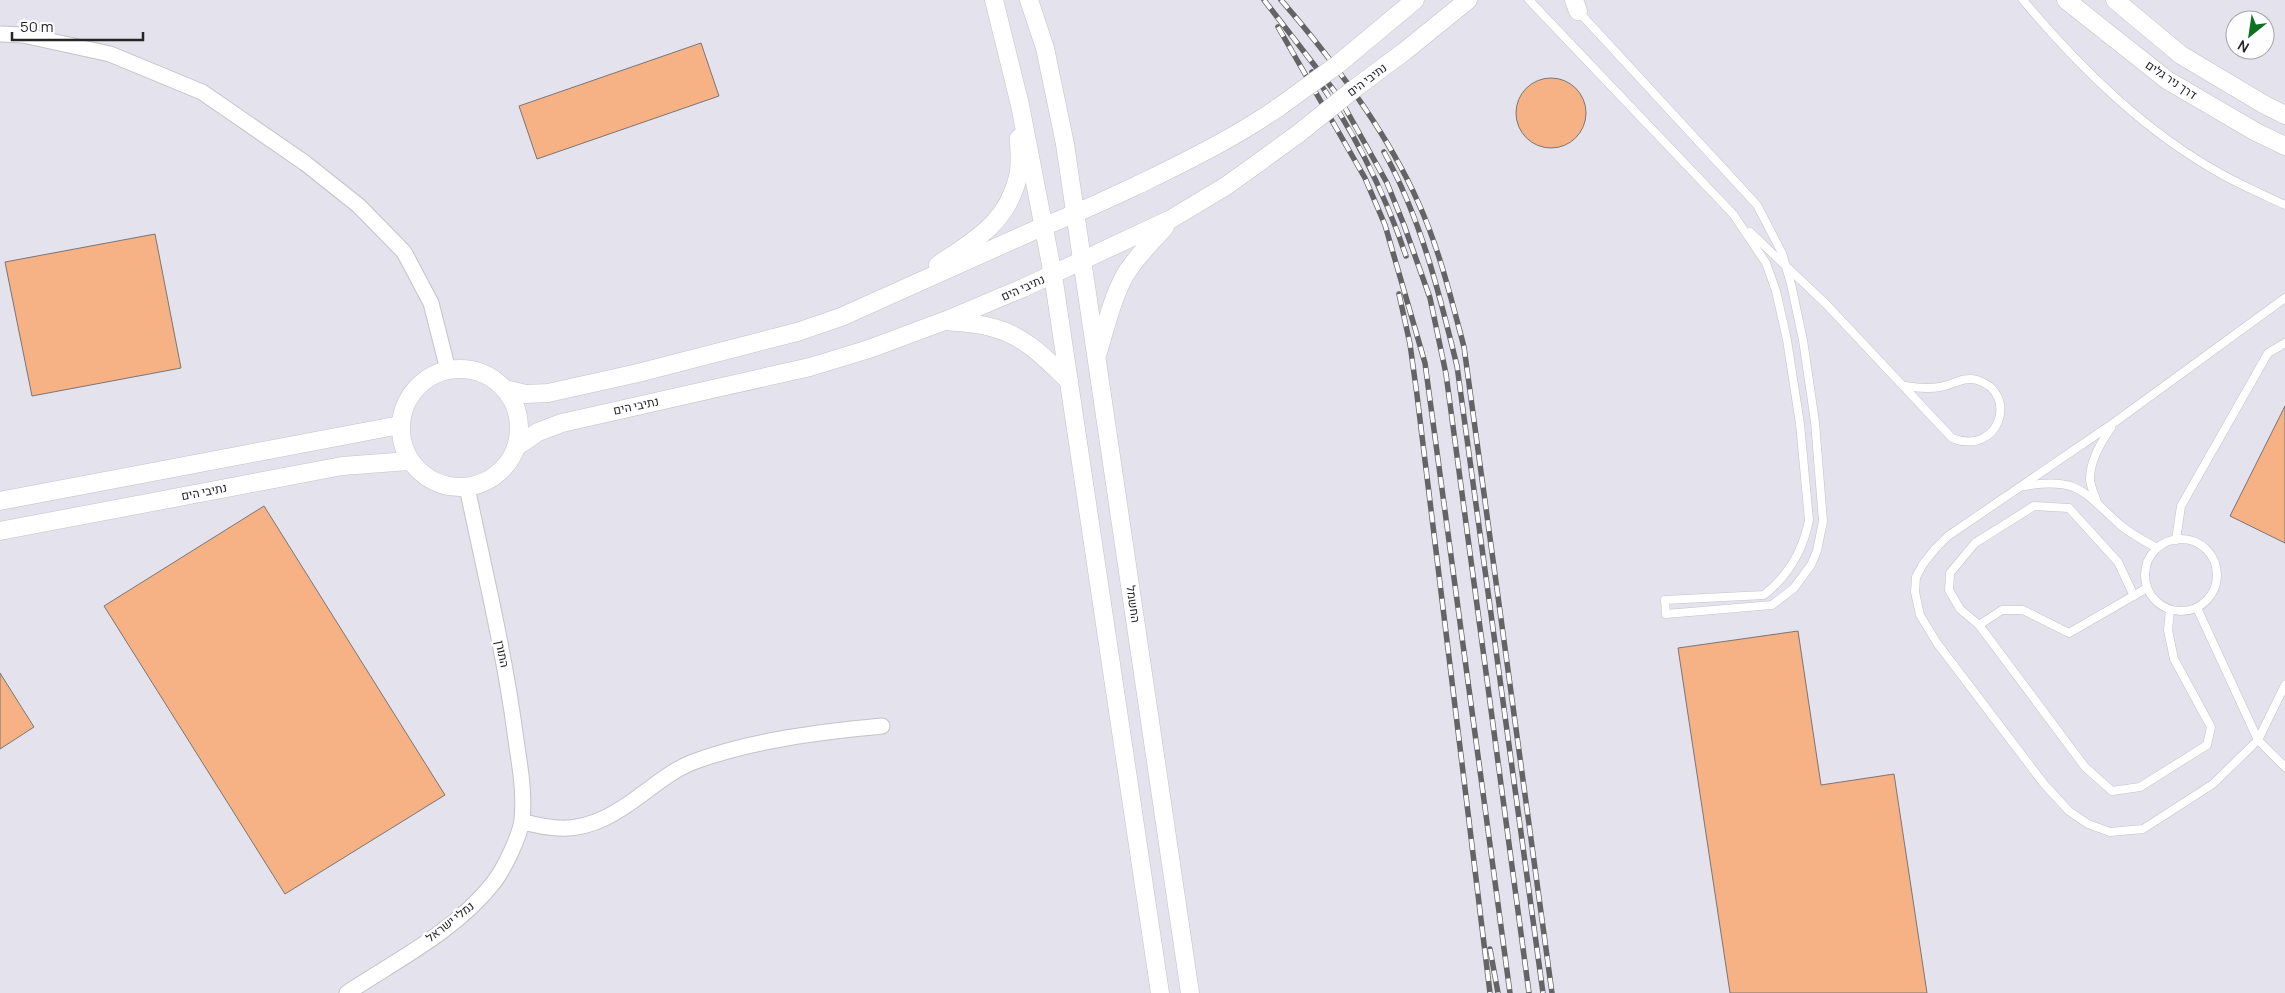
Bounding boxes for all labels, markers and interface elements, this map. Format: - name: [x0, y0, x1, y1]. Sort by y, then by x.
- scale bar: [12, 10, 144, 42]
- north arrow: [2225, 10, 2275, 60]
- text: 50 m: [20, 16, 54, 37]
- text: N: [2234, 36, 2252, 57]
- street label: דרך ניר גלים: [2142, 56, 2200, 103]
- street label: נתיבי הים: [1343, 59, 1390, 100]
- street label: נתיבי הים: [998, 270, 1047, 305]
- street label: נתיבי הים: [612, 392, 660, 419]
- street label: נתיבי הים: [180, 479, 228, 504]
- street label: החשמל: [1122, 584, 1145, 624]
- street label: התורן: [491, 639, 514, 669]
- street label: נמלי ישראל: [422, 897, 477, 946]

